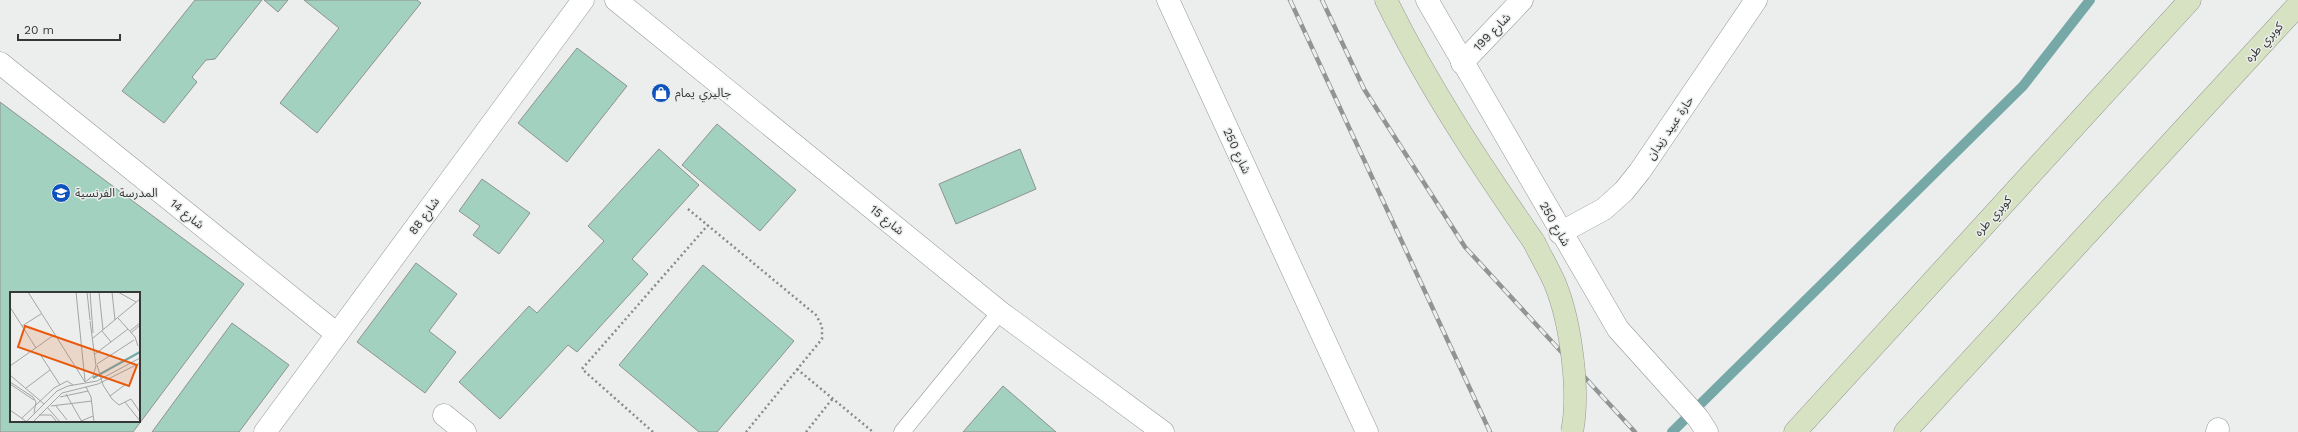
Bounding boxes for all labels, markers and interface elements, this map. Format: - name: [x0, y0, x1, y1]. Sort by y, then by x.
- street label: شارع 199: [1471, 10, 1515, 55]
- scale bar: [18, 16, 120, 42]
- street label: كوبري طره: [2242, 19, 2289, 67]
- text: 20 m: [24, 23, 54, 37]
- shop icon: جاليري يمام: [650, 82, 672, 104]
- place label: جاليري يمام: [675, 86, 731, 103]
- street label: حارة عبيد زيدان: [1644, 94, 1696, 162]
- street label: شارع 250: [1219, 126, 1254, 177]
- school or university icon: المدرسة الفرنسية: [50, 182, 72, 204]
- place label: المدرسة الفرنسية: [75, 186, 158, 200]
- street label: كوبري طره: [1971, 192, 2017, 241]
- street label: شارع 88: [406, 195, 444, 238]
- street label: شارع 14: [166, 196, 207, 233]
- street label: شارع 250: [1535, 199, 1573, 250]
- street label: شارع 15: [866, 202, 907, 239]
- inset map: [10, 292, 140, 422]

